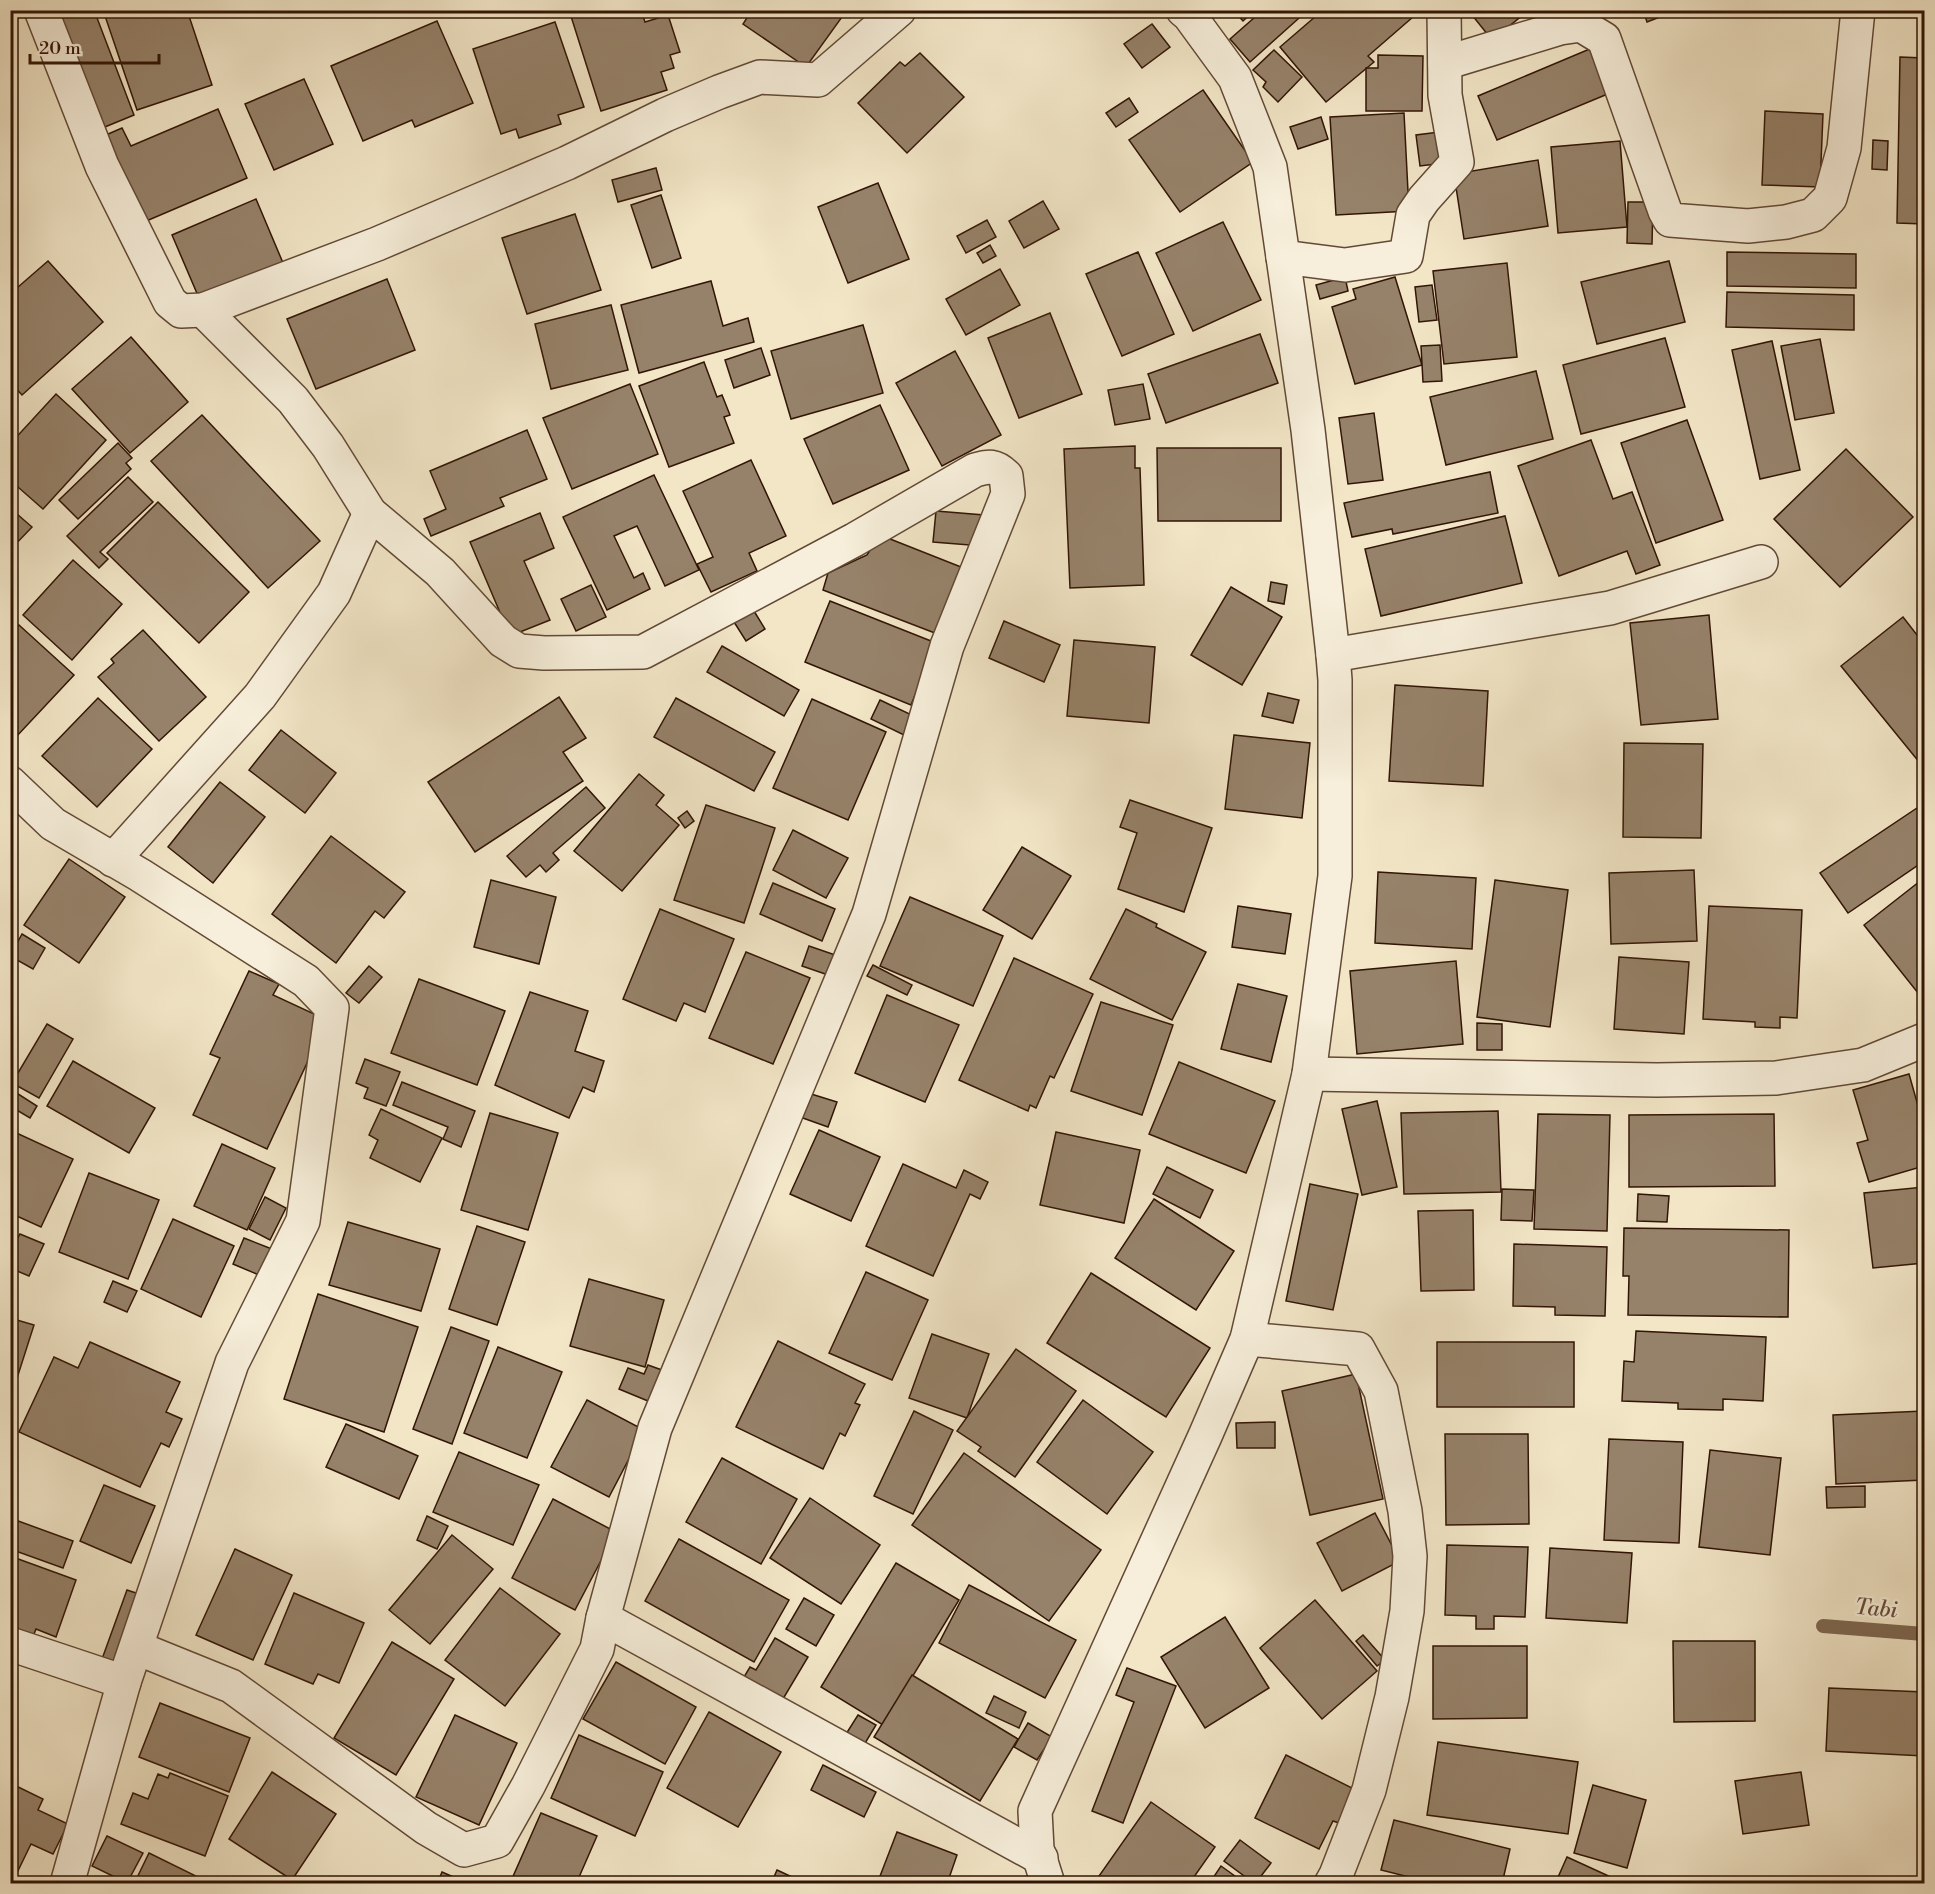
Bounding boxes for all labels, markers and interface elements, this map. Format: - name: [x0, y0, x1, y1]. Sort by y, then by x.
- scale bar: [30, 27, 159, 65]
- text: 20 m: [39, 37, 81, 60]
- water label: Tabi: [1853, 1594, 1899, 1624]

